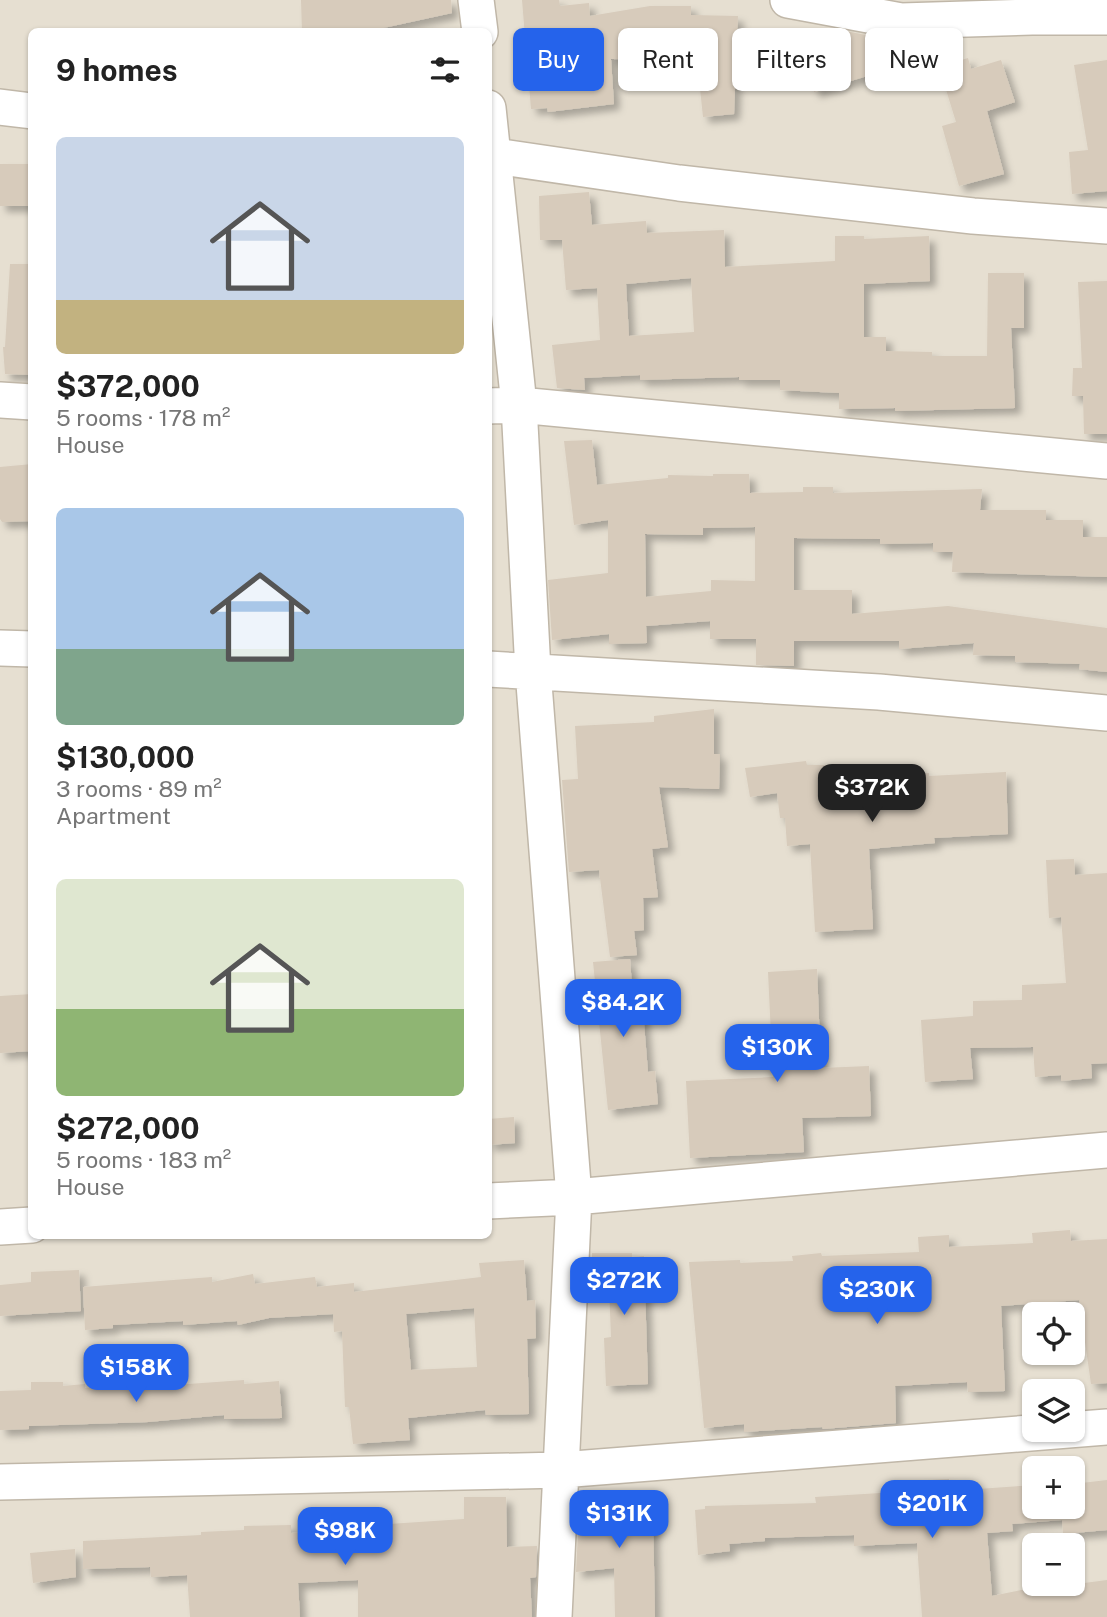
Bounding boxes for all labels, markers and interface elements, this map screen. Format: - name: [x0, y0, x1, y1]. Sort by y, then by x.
- chip: Buy: [513, 28, 604, 91]
- chip: Rent: [618, 28, 718, 91]
- chip: Filters: [732, 28, 851, 91]
- chip: New: [865, 28, 963, 91]
- icon: filters: [426, 51, 464, 89]
- text: 9 homes: [56, 52, 178, 88]
- icon: home: [197, 183, 323, 309]
- text: $372,000: [56, 368, 200, 404]
- text: 5 rooms · 178 m²: [56, 404, 230, 431]
- text: House: [56, 431, 124, 458]
- icon: home: [197, 554, 323, 680]
- text: $130,000: [56, 739, 195, 775]
- pin: $372K: [823, 764, 921, 824]
- text: $372K: [834, 773, 910, 800]
- text: 3 rooms · 89 m²: [56, 775, 222, 802]
- text: Apartment: [56, 802, 171, 829]
- icon: home: [197, 925, 323, 1051]
- pin: $84.2K: [566, 979, 680, 1039]
- text: $84.2K: [581, 988, 665, 1015]
- pin: $130K: [728, 1024, 826, 1084]
- text: $130K: [741, 1033, 813, 1060]
- text: $272,000: [56, 1110, 200, 1146]
- text: 5 rooms · 183 m²: [56, 1146, 231, 1173]
- text: House: [56, 1173, 124, 1200]
- pin: $272K: [575, 1258, 673, 1317]
- text: $272K: [586, 1266, 662, 1293]
- pin: $230K: [828, 1266, 926, 1326]
- text: $230K: [839, 1275, 915, 1302]
- map controls: [1022, 1302, 1085, 1596]
- button: locate: [1022, 1302, 1085, 1365]
- pin: $158K: [87, 1344, 185, 1404]
- text: $158K: [100, 1353, 172, 1380]
- button: layers: [1022, 1379, 1085, 1442]
- button: +: [1022, 1456, 1085, 1519]
- pin: $201K: [883, 1480, 981, 1540]
- text: $201K: [896, 1489, 968, 1516]
- pin: $131K: [570, 1490, 668, 1550]
- text: $131K: [585, 1499, 653, 1526]
- pin: $98K: [304, 1508, 386, 1567]
- text: $98K: [314, 1516, 376, 1543]
- button: −: [1022, 1533, 1085, 1596]

